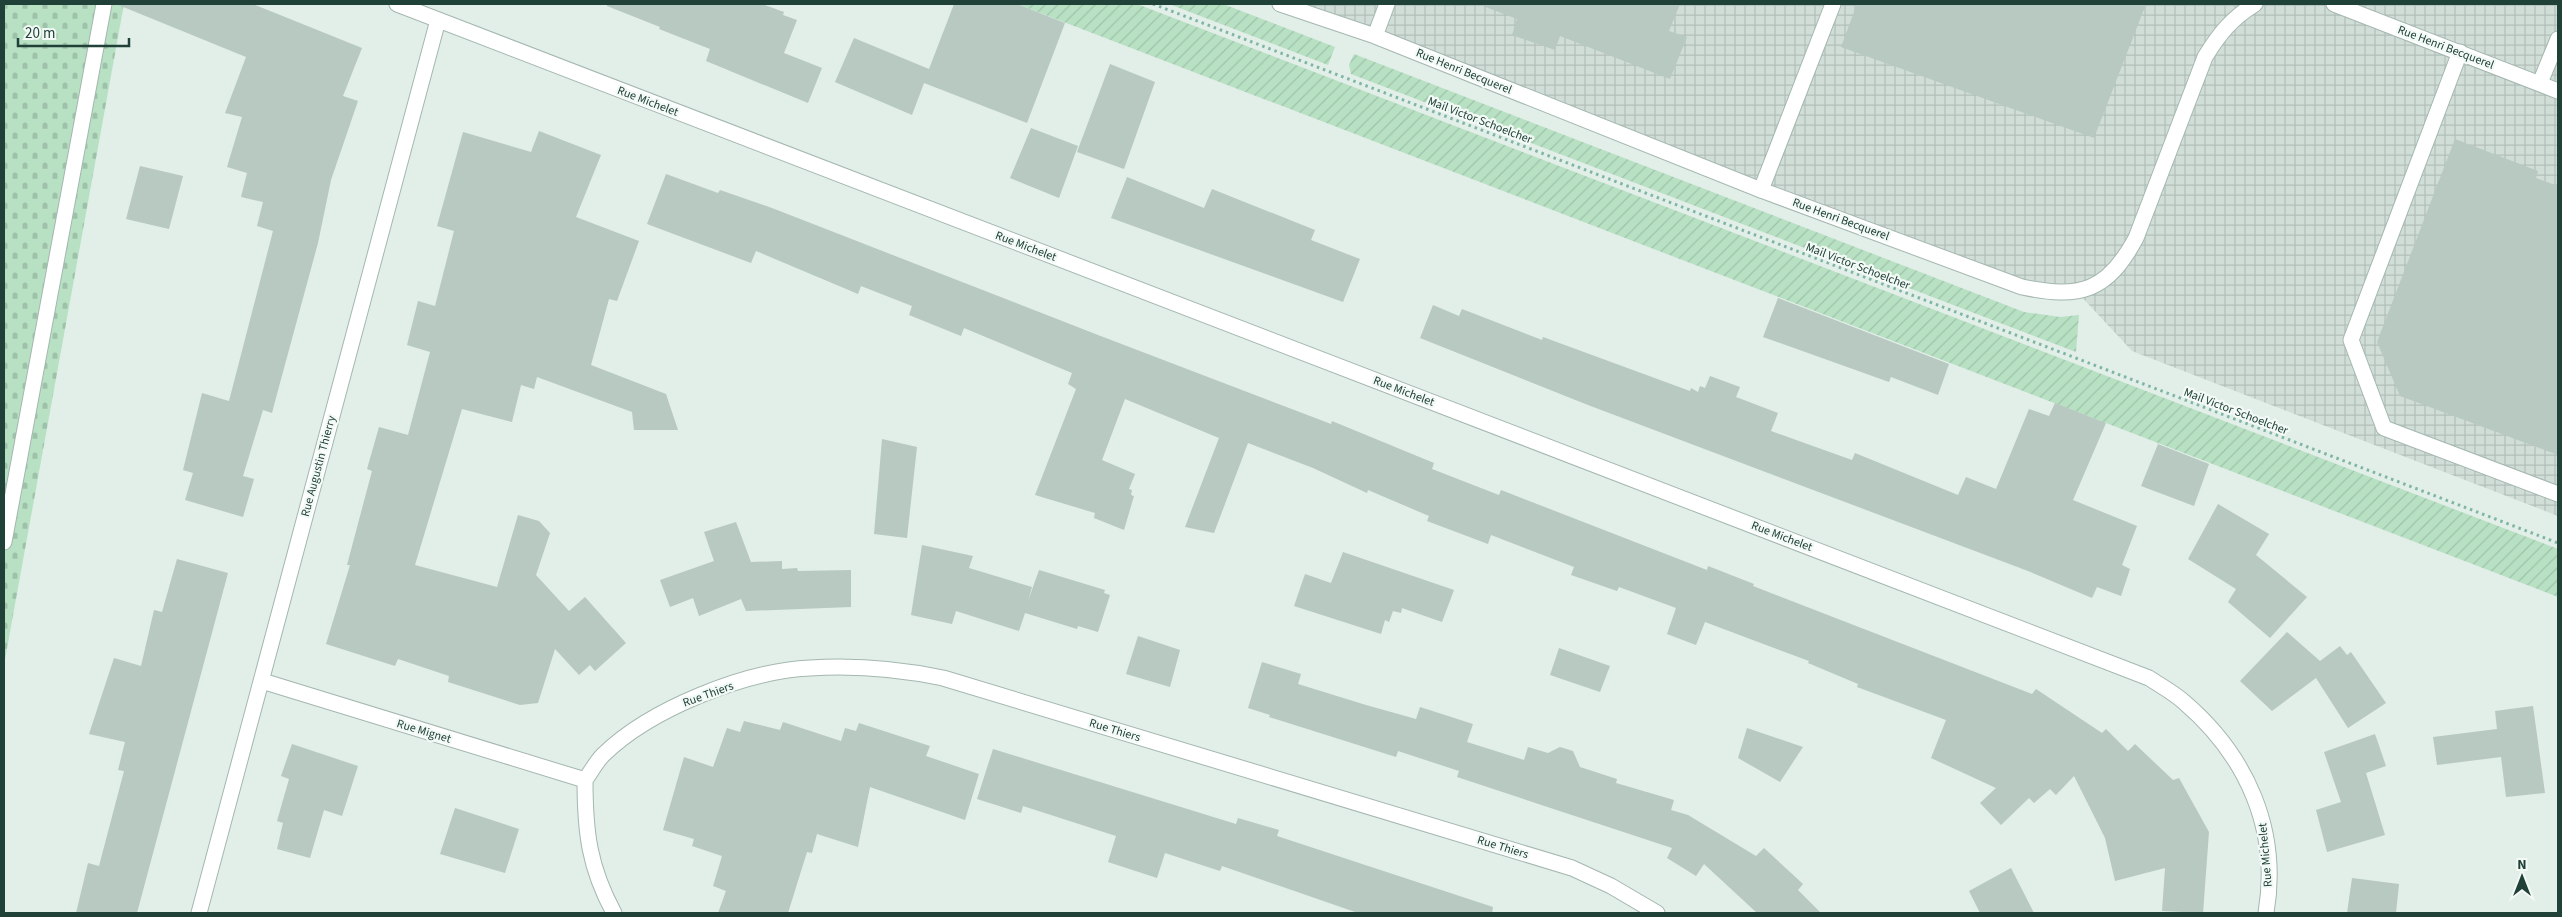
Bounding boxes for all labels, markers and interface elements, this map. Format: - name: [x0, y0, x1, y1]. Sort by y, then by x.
- scale bar: [18, 15, 129, 47]
- street label: Rue Henri Becquerel: [2395, 21, 2496, 74]
- text: 20 m: [25, 23, 55, 44]
- street label: Rue Henri Becquerel: [1413, 44, 1514, 98]
- street label: Rue Michelet: [615, 82, 681, 121]
- street label: Mail Victor Schoelcher: [1425, 93, 1535, 149]
- street label: Rue Henri Becquerel: [1790, 194, 1892, 245]
- street label: Rue Michelet: [993, 227, 1059, 266]
- street label: Mail Victor Schoelcher: [1803, 239, 1913, 295]
- street label: Rue Michelet: [1371, 372, 1437, 411]
- street label: Mail Victor Schoelcher: [2181, 384, 2291, 440]
- street label: Rue Augustin Thierry: [297, 413, 340, 519]
- street label: Rue Michelet: [1749, 517, 1815, 556]
- street label: Rue Thiers: [680, 677, 736, 711]
- street label: Rue Mignet: [395, 715, 453, 748]
- street label: Rue Thiers: [1087, 715, 1143, 746]
- street label: Rue Michelet: [2254, 822, 2277, 888]
- street label: Rue Thiers: [1475, 832, 1531, 863]
- north arrow: [2497, 852, 2547, 902]
- text: N: [2517, 855, 2527, 875]

